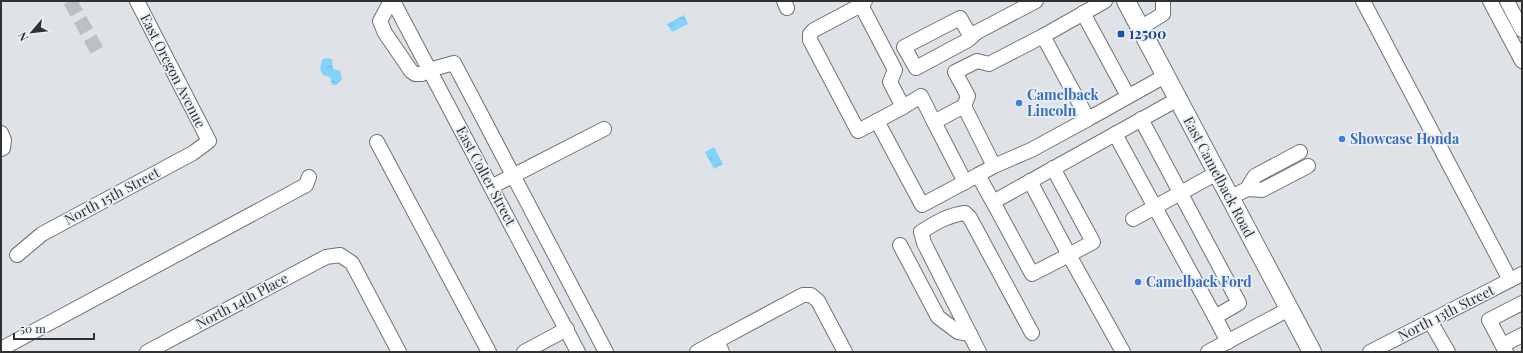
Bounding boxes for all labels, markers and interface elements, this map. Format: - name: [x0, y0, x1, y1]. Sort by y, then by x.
- street label: East Oregon Avenue: [136, 10, 210, 131]
- north arrow: [12, 12, 52, 52]
- place label: 12500: [1129, 24, 1166, 43]
- marker: 12500: [1116, 29, 1126, 39]
- text: N: [14, 30, 31, 44]
- place label: Camelback Lincoln: [1027, 85, 1100, 120]
- marker: Camelback Lincoln: [1014, 98, 1024, 108]
- street label: East Camelback Road: [1179, 113, 1259, 241]
- street label: East Colter Street: [452, 123, 521, 230]
- place label: Showcase Honda: [1350, 129, 1460, 148]
- marker: Showcase Honda: [1337, 134, 1347, 144]
- street label: North 15th Street: [61, 162, 164, 229]
- street label: North 14th Place: [192, 268, 291, 333]
- place label: Camelback Ford: [1146, 272, 1252, 291]
- marker: Camelback Ford: [1133, 277, 1143, 287]
- street label: North 13th Street: [1394, 280, 1498, 345]
- scale bar: [14, 315, 94, 341]
- text: 50 m: [20, 320, 46, 336]

